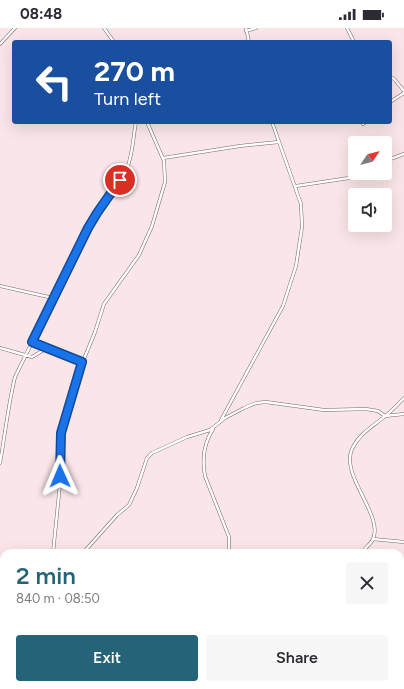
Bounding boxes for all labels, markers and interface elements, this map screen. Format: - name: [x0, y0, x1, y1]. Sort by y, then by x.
- text: 08:48: [20, 5, 62, 23]
- text: 270 m: [94, 54, 175, 88]
- icon: left: [28, 56, 80, 108]
- text: Turn left: [94, 88, 161, 110]
- north arrow: [348, 136, 392, 180]
- map controls: [348, 136, 392, 232]
- pin: [103, 163, 137, 197]
- icon: arrive: [109, 169, 131, 191]
- button: sound: [348, 188, 392, 232]
- position arrow: [39, 455, 81, 497]
- text: 2 min: [16, 561, 76, 590]
- button: close: [346, 562, 388, 604]
- text: 840 m · 08:50: [16, 591, 100, 606]
- button: Exit: [16, 635, 198, 681]
- button: Share: [206, 635, 388, 681]

